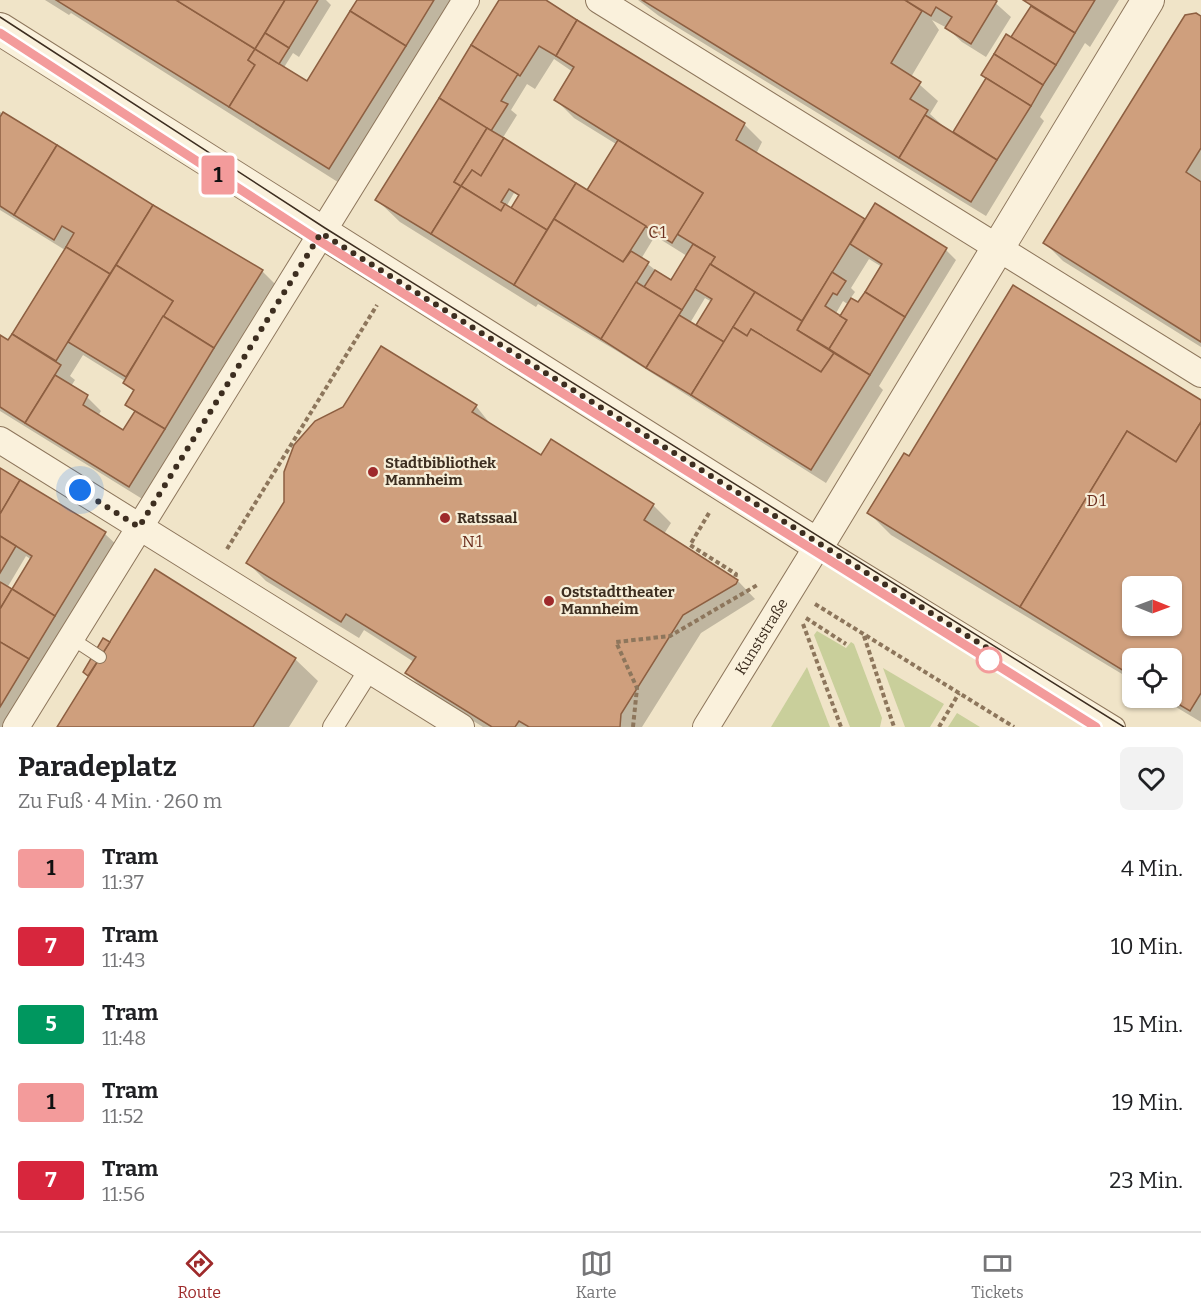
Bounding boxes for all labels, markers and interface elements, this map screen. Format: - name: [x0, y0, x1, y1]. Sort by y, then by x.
- line badge: 1: [198, 156, 238, 195]
- text: 1: [213, 162, 223, 188]
- district label: C1: [648, 223, 668, 242]
- place label: Stadtbibliothek Mannheim: [385, 454, 496, 489]
- marker: Stadtbibliothek Mannheim: [366, 465, 380, 479]
- your location: [65, 475, 95, 505]
- district label: D1: [1087, 491, 1107, 510]
- place label: Ratssaal: [457, 509, 518, 527]
- marker: Ratssaal: [438, 511, 452, 525]
- district label: N1: [462, 532, 484, 551]
- north arrow: [1122, 576, 1182, 636]
- map controls: [1122, 576, 1182, 708]
- place label: Oststadttheater Mannheim: [561, 583, 675, 618]
- marker: Oststadttheater Mannheim: [542, 594, 556, 608]
- street label: Kunststraße: [731, 595, 792, 678]
- unlabelled marker: [976, 647, 1002, 673]
- button: locate: [1122, 648, 1182, 708]
- button: heart: [1120, 747, 1183, 810]
- text: Paradeplatz: [18, 750, 177, 783]
- text: Zu Fuß · 4 Min. · 260 m: [18, 789, 222, 813]
- text: Tram: [102, 843, 158, 870]
- text: 1: [46, 855, 56, 881]
- text: 4 Min.: [1121, 855, 1183, 882]
- text: 11:37: [102, 870, 144, 894]
- text: Tram: [102, 921, 158, 948]
- text: 7: [45, 933, 57, 959]
- text: 10 Min.: [1111, 933, 1183, 960]
- text: 11:43: [102, 948, 146, 972]
- text: Tram: [102, 999, 158, 1026]
- text: 5: [45, 1011, 57, 1037]
- text: 15 Min.: [1113, 1011, 1183, 1038]
- text: 11:48: [102, 1026, 146, 1050]
- text: Tram: [102, 1077, 158, 1104]
- text: 1: [46, 1089, 56, 1115]
- text: 19 Min.: [1112, 1089, 1183, 1116]
- text: 11:52: [102, 1104, 144, 1128]
- text: Tram: [102, 1155, 158, 1182]
- text: 7: [45, 1167, 57, 1193]
- text: 23 Min.: [1109, 1167, 1183, 1194]
- text: 11:56: [102, 1182, 145, 1206]
- tab: Route: [177, 1247, 221, 1302]
- tab: Karte: [576, 1247, 617, 1302]
- tab: Tickets: [971, 1247, 1024, 1302]

